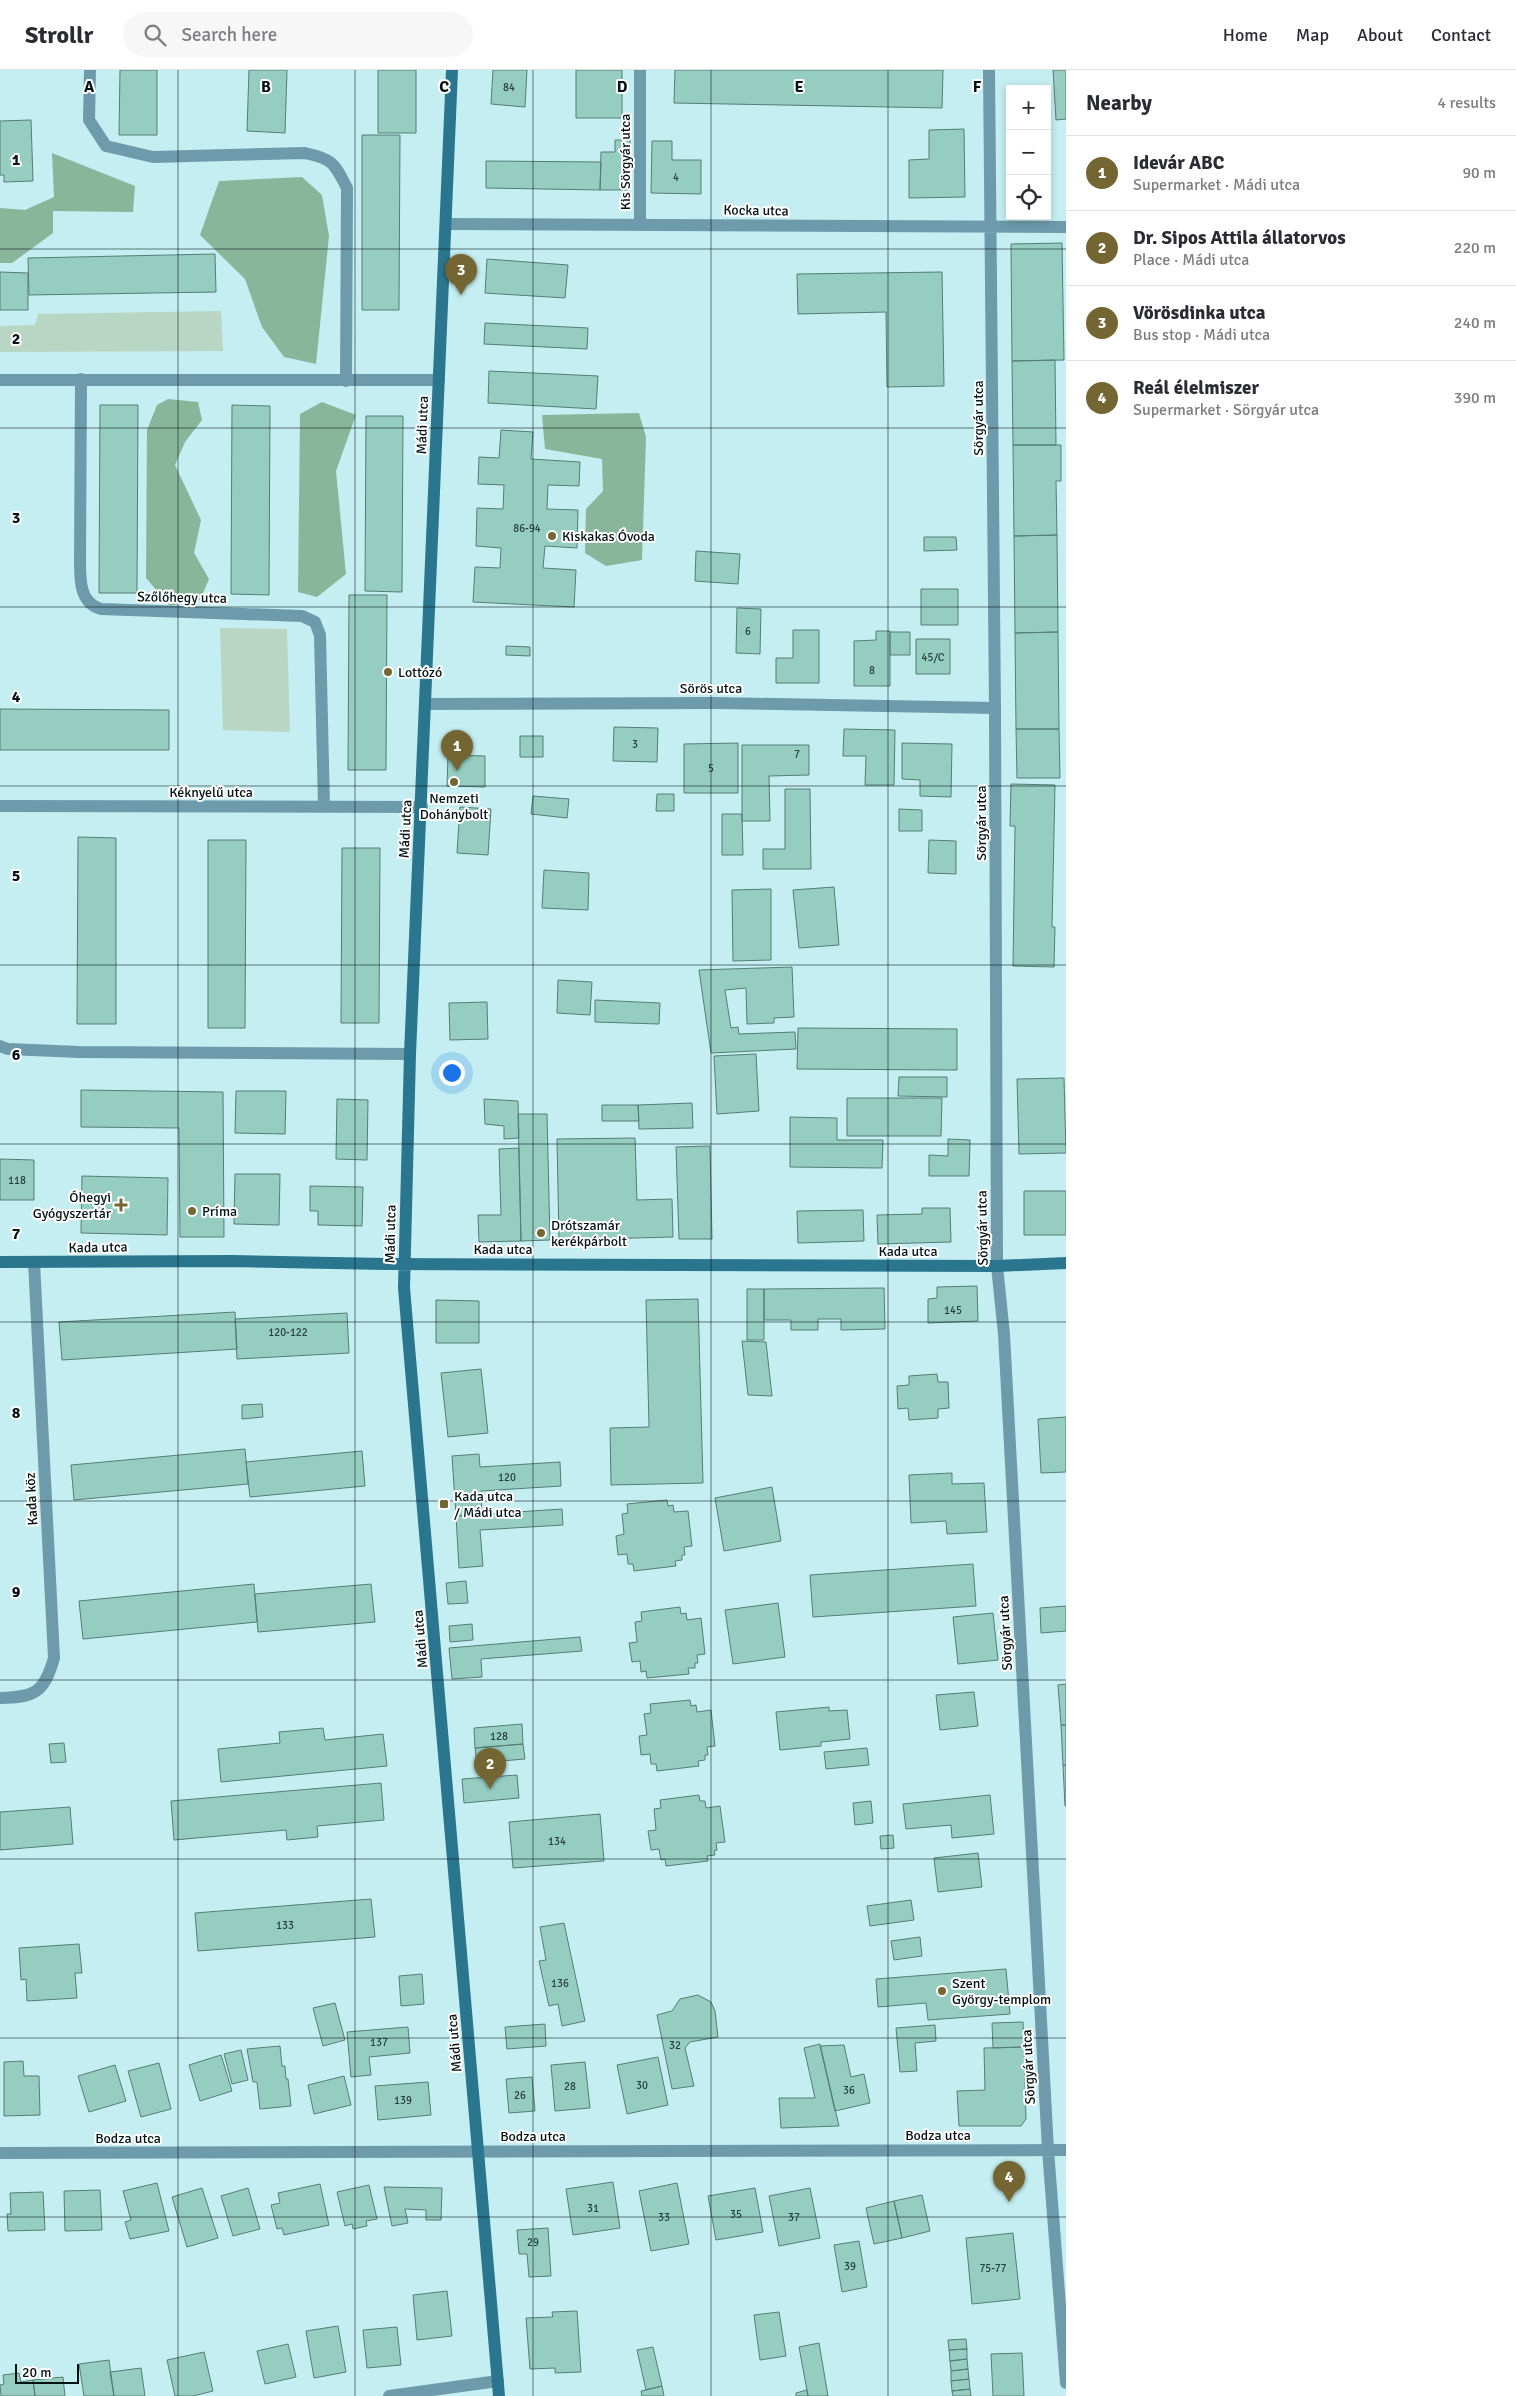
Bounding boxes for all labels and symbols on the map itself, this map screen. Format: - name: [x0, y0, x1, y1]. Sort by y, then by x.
- text: A: [84, 77, 95, 97]
- text: B: [261, 77, 271, 97]
- text: C: [439, 77, 449, 97]
- text: D: [617, 77, 628, 97]
- text: E: [794, 77, 804, 97]
- text: F: [973, 77, 982, 97]
- house number: 84: [503, 81, 515, 94]
- street label: Kis Sörgyár utca: [617, 114, 634, 210]
- text: 1: [12, 150, 21, 170]
- house number: 4: [673, 171, 679, 184]
- street label: Kocka utca: [723, 201, 789, 220]
- pin: 3: [445, 254, 477, 295]
- text: 2: [12, 329, 20, 349]
- street label: Sörgyár utca: [970, 380, 987, 456]
- street label: Mádi utca: [413, 395, 432, 455]
- text: 3: [12, 508, 20, 528]
- house number: 86-94: [513, 522, 541, 535]
- place label: Kiskakas Óvoda: [562, 528, 655, 545]
- marker: Kiskakas Óvoda: [546, 530, 558, 542]
- street label: Szőlőhegy utca: [137, 588, 227, 607]
- house number: 6: [745, 625, 751, 638]
- house number: 45/C: [922, 651, 945, 664]
- place label: Lottózó: [398, 664, 442, 681]
- house number: 8: [869, 664, 875, 677]
- marker: Lottózó: [382, 666, 394, 678]
- street label: Sörös utca: [680, 680, 742, 697]
- text: 4: [12, 687, 21, 707]
- pin: 1: [441, 730, 473, 771]
- house number: 3: [632, 738, 638, 751]
- house number: 7: [794, 748, 800, 761]
- house number: 5: [708, 762, 714, 775]
- marker: Nemzeti Dohánybolt: [448, 776, 460, 788]
- street label: Kéknyelű utca: [169, 784, 253, 801]
- street label: Sörgyár utca: [973, 785, 990, 861]
- place label: Nemzeti Dohánybolt: [420, 790, 488, 823]
- street label: Mádi utca: [395, 799, 416, 859]
- text: 5: [12, 866, 20, 886]
- text: 6: [12, 1045, 21, 1065]
- your location: [439, 1060, 465, 1086]
- house number: 118: [8, 1174, 26, 1187]
- place label: Óhegyi Gyógyszertár: [33, 1189, 112, 1222]
- street label: Sörgyár utca: [973, 1190, 992, 1266]
- marker: Óhegyi Gyógyszertár: [115, 1199, 127, 1211]
- place label: Príma: [202, 1203, 237, 1220]
- street label: Mádi utca: [381, 1204, 400, 1264]
- marker: Príma: [186, 1205, 198, 1217]
- place label: Drótszamár kerékpárbolt: [551, 1217, 627, 1250]
- text: 7: [12, 1224, 21, 1244]
- marker: Drótszamár kerékpárbolt: [535, 1227, 547, 1239]
- street label: Kada utca: [68, 1238, 128, 1257]
- street label: Kada utca: [473, 1241, 533, 1258]
- street label: Kada utca: [878, 1243, 938, 1260]
- house number: 145: [944, 1304, 962, 1317]
- house number: 120-122: [268, 1326, 308, 1339]
- text: 8: [12, 1403, 21, 1423]
- house number: 120: [498, 1471, 516, 1484]
- street label: Kada köz: [22, 1472, 41, 1526]
- place label: Kada utca / Mádi utca: [454, 1488, 522, 1521]
- marker: Kada utca / Mádi utca: [438, 1498, 450, 1510]
- text: 9: [12, 1582, 21, 1602]
- street label: Sörgyár utca: [995, 1595, 1016, 1671]
- street label: Mádi utca: [409, 1609, 432, 1669]
- house number: 128: [490, 1730, 508, 1743]
- pin: 2: [474, 1748, 506, 1789]
- house number: 134: [548, 1835, 566, 1848]
- house number: 133: [276, 1919, 294, 1932]
- place label: Szent György-templom: [952, 1975, 1051, 2008]
- house number: 136: [551, 1977, 569, 1990]
- marker: Szent György-templom: [936, 1985, 948, 1997]
- street label: Mádi utca: [443, 2013, 466, 2073]
- street label: Sörgyár utca: [1018, 2029, 1039, 2105]
- house number: 137: [370, 2036, 388, 2049]
- house number: 32: [669, 2039, 681, 2052]
- house number: 30: [636, 2079, 648, 2092]
- house number: 28: [564, 2080, 576, 2093]
- house number: 36: [843, 2084, 855, 2097]
- house number: 26: [514, 2089, 526, 2102]
- house number: 139: [394, 2094, 412, 2107]
- street label: Bodza utca: [905, 2127, 971, 2144]
- street label: Bodza utca: [500, 2128, 566, 2145]
- street label: Bodza utca: [95, 2130, 161, 2147]
- pin: 4: [993, 2161, 1025, 2202]
- house number: 31: [587, 2202, 599, 2215]
- house number: 35: [730, 2208, 742, 2221]
- house number: 33: [658, 2211, 670, 2224]
- house number: 37: [788, 2211, 800, 2224]
- house number: 29: [527, 2236, 539, 2249]
- house number: 39: [844, 2260, 856, 2273]
- house number: 75-77: [979, 2262, 1007, 2275]
- scale bar: [15, 2361, 79, 2384]

